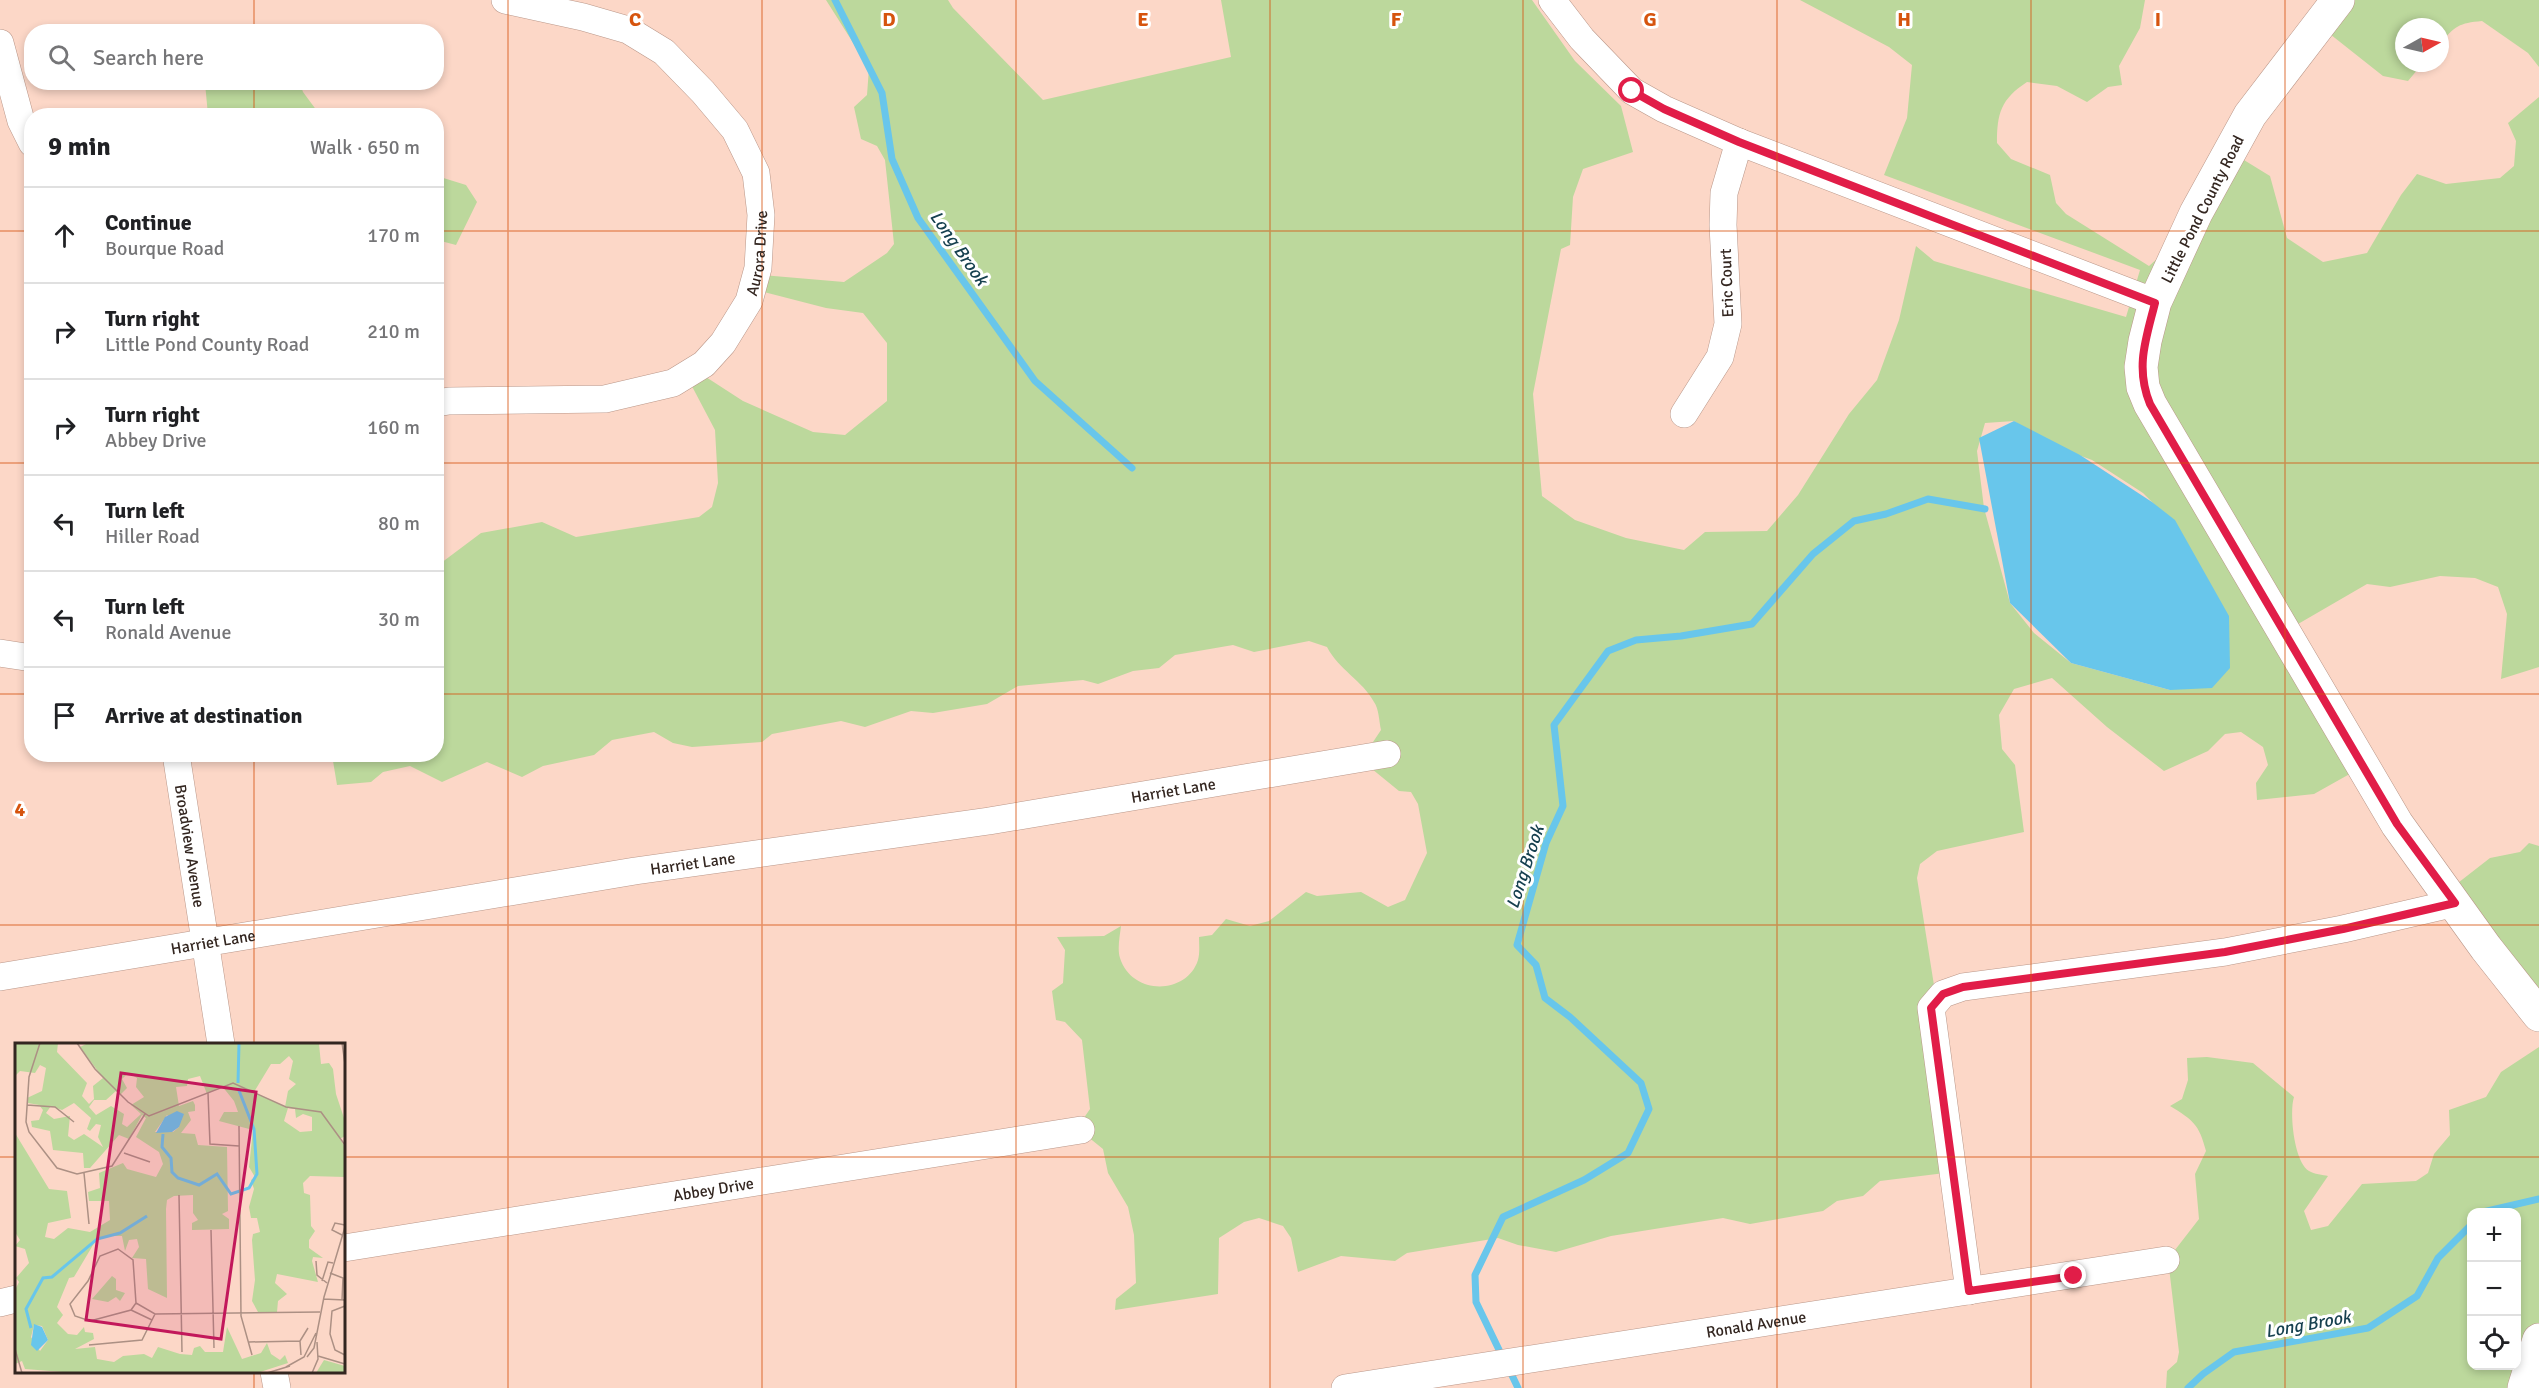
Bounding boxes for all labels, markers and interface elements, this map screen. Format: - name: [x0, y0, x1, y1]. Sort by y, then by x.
- text: C: [629, 7, 641, 32]
- text: D: [882, 7, 896, 32]
- text: E: [1137, 7, 1149, 32]
- text: F: [1391, 7, 1402, 32]
- text: G: [1643, 7, 1657, 32]
- text: H: [1897, 7, 1911, 32]
- text: I: [2155, 7, 2161, 32]
- north arrow: [2395, 18, 2449, 72]
- search box: [24, 24, 444, 90]
- icon: search: [45, 41, 78, 74]
- text: Search here: [93, 44, 204, 71]
- route start: [1618, 77, 1644, 103]
- text: 9 min: [48, 131, 111, 163]
- street label: Little Pond County Road: [2157, 132, 2249, 287]
- text: Walk · 650 m: [310, 135, 420, 160]
- water label: Long Brook: [925, 206, 994, 291]
- text: Continue: [105, 209, 192, 236]
- street label: Aurora Drive: [742, 209, 772, 298]
- icon: ahead: [48, 219, 81, 252]
- text: 170 m: [367, 223, 420, 248]
- text: Bourque Road: [105, 236, 224, 261]
- street label: Eric Court: [1716, 248, 1738, 318]
- text: Turn right: [105, 305, 200, 332]
- icon: right: [48, 315, 81, 348]
- text: 210 m: [367, 319, 420, 344]
- text: Little Pond County Road: [105, 332, 309, 357]
- text: Turn right: [105, 401, 200, 428]
- icon: right: [48, 411, 81, 444]
- text: 160 m: [367, 415, 420, 440]
- text: Abbey Drive: [105, 428, 207, 453]
- text: Turn left: [105, 497, 185, 524]
- icon: left: [48, 507, 81, 540]
- text: 80 m: [378, 511, 420, 536]
- text: Hiller Road: [105, 524, 200, 549]
- text: Turn left: [105, 593, 185, 620]
- icon: left: [48, 603, 81, 636]
- text: 30 m: [378, 607, 420, 632]
- text: Ronald Avenue: [105, 620, 232, 645]
- icon: arrive: [48, 699, 81, 732]
- text: Arrive at destination: [105, 702, 302, 729]
- street label: Harriet Lane: [1129, 774, 1217, 808]
- street label: Broadview Avenue: [170, 783, 209, 909]
- text: 4: [15, 797, 26, 822]
- water label: Long Brook: [1501, 821, 1549, 911]
- street label: Harriet Lane: [649, 848, 737, 880]
- street label: Harriet Lane: [169, 926, 257, 959]
- inset map: [15, 1043, 345, 1373]
- street label: Abbey Drive: [672, 1174, 755, 1206]
- map controls: [2467, 1208, 2521, 1370]
- button: +: [2467, 1208, 2521, 1262]
- route end: [2060, 1262, 2086, 1288]
- button: −: [2467, 1262, 2521, 1316]
- water label: Long Brook: [2264, 1305, 2354, 1342]
- street label: Ronald Avenue: [1705, 1307, 1808, 1343]
- button: locate: [2467, 1316, 2521, 1370]

